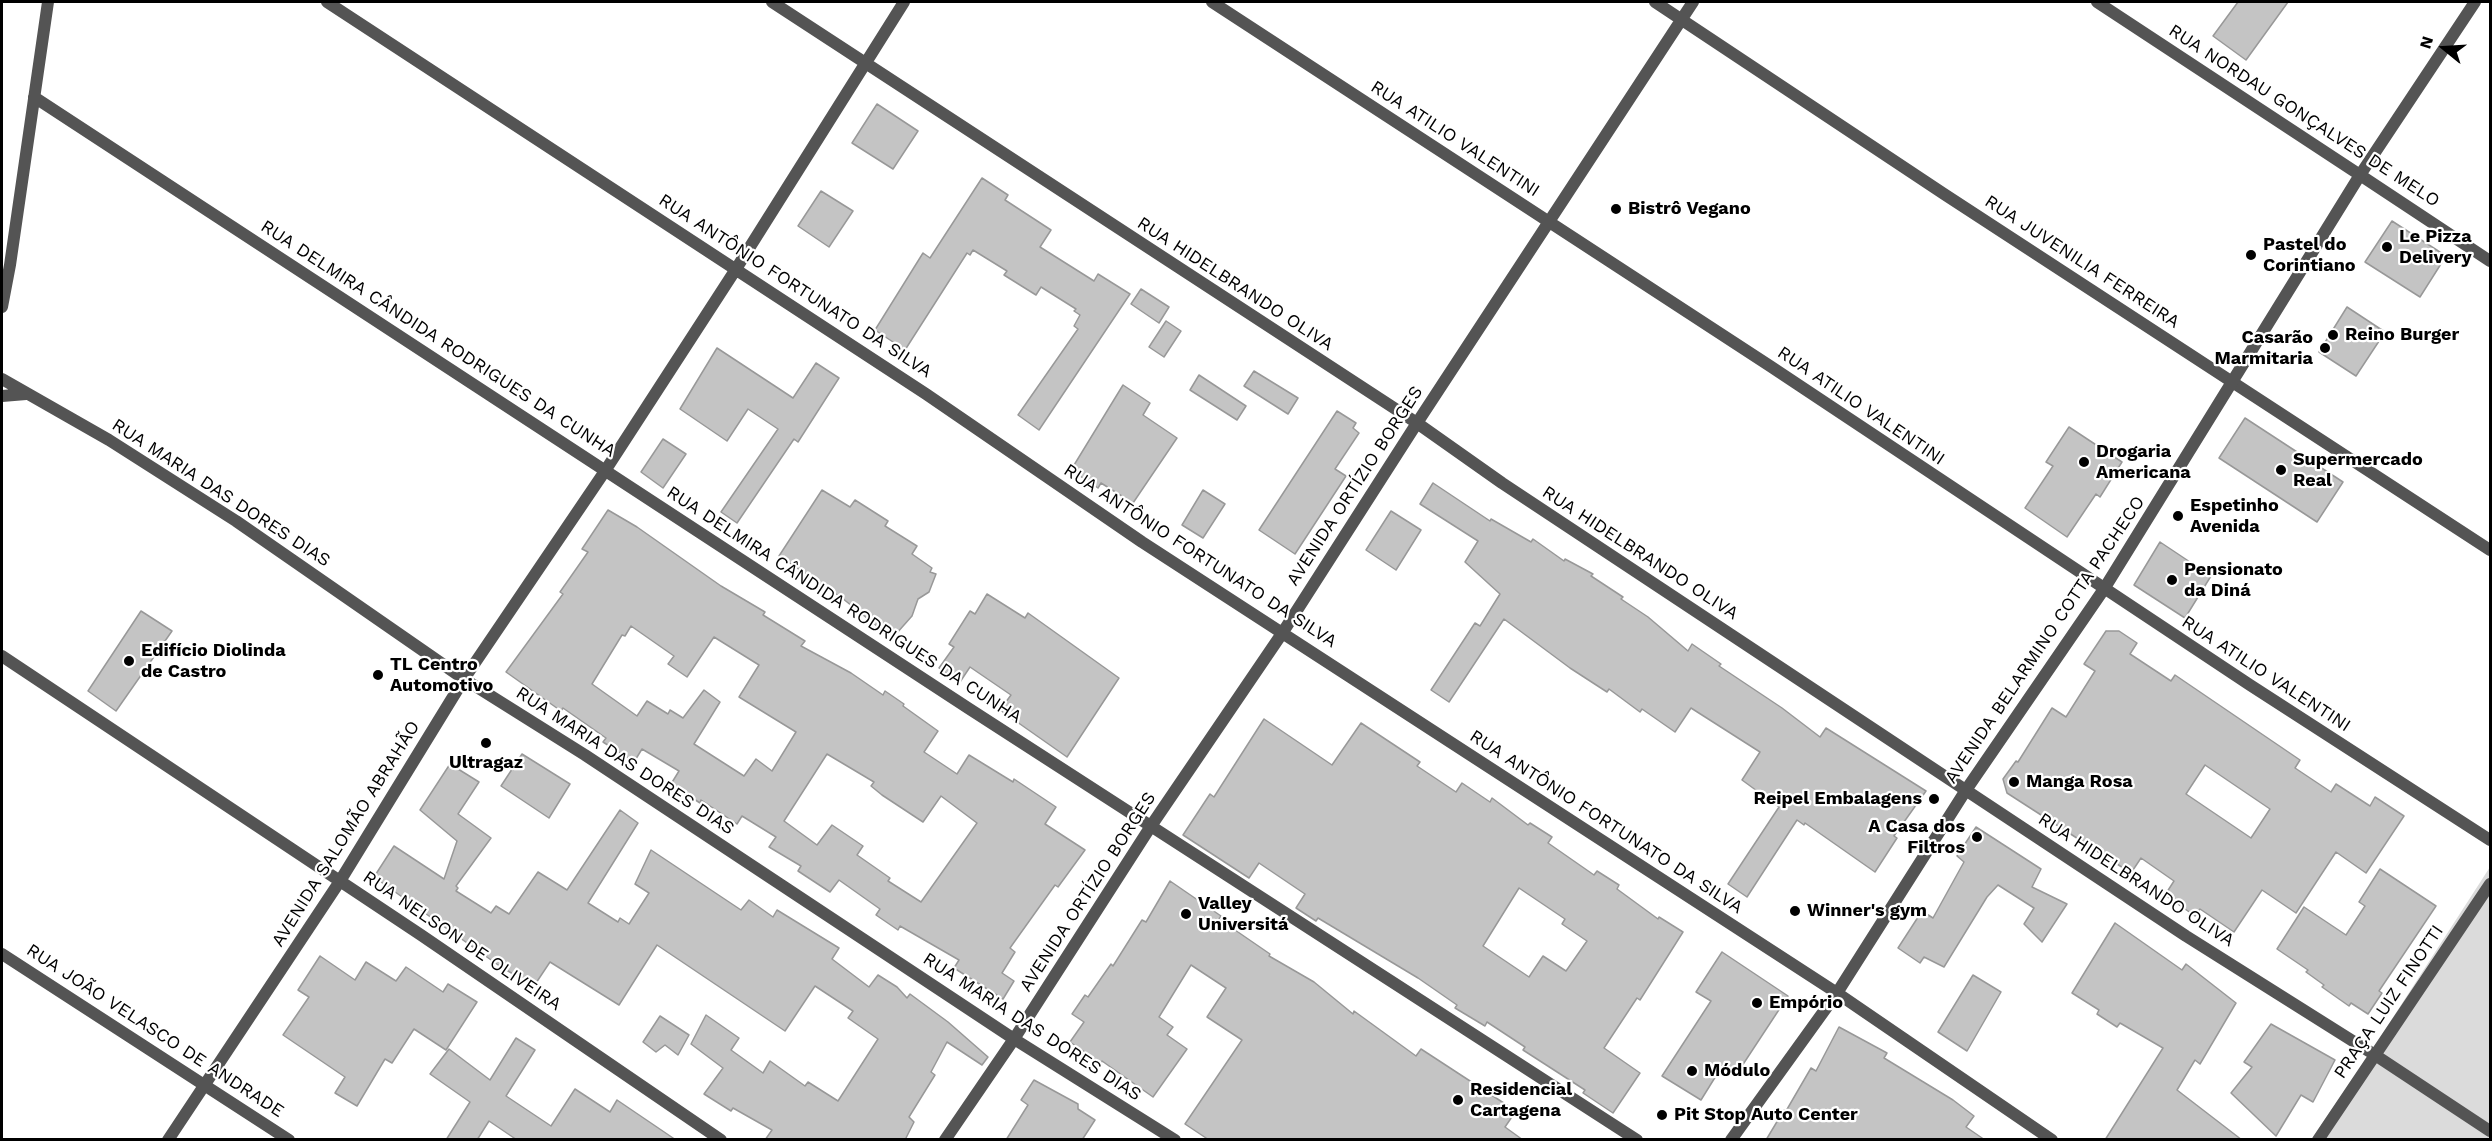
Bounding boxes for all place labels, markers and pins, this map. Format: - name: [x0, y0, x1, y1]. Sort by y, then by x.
- place label: Bistrô Vegano: [1628, 198, 1751, 220]
- marker: Bistrô Vegano: [1609, 202, 1623, 216]
- place label: Le Pizza Delivery: [2399, 226, 2472, 268]
- place label: Pastel do Corintiano: [2263, 234, 2356, 276]
- marker: Le Pizza Delivery: [2380, 240, 2394, 254]
- marker: Pastel do Corintiano: [2244, 248, 2258, 262]
- place label: Reino Burger: [2345, 324, 2459, 346]
- place label: Casarão Marmitaria: [2214, 327, 2313, 370]
- marker: Reino Burger: [2326, 328, 2340, 342]
- marker: Casarão Marmitaria: [2318, 341, 2332, 355]
- place label: Drogaria Americana: [2096, 441, 2191, 484]
- place label: Supermercado Real: [2293, 449, 2423, 492]
- marker: Drogaria Americana: [2077, 455, 2091, 469]
- marker: Supermercado Real: [2274, 463, 2288, 477]
- place label: Espetinho Avenida: [2190, 495, 2279, 538]
- marker: Espetinho Avenida: [2171, 509, 2185, 523]
- place label: Pensionato da Diná: [2184, 559, 2283, 602]
- marker: Pensionato da Diná: [2165, 573, 2179, 587]
- place label: Edifício Diolinda de Castro: [141, 640, 286, 682]
- marker: Edifício Diolinda de Castro: [122, 654, 136, 668]
- place label: TL Centro Automotivo: [390, 654, 493, 696]
- marker: TL Centro Automotivo: [371, 668, 385, 682]
- marker: Ultragaz: [479, 736, 493, 750]
- place label: Ultragaz: [449, 752, 523, 774]
- place label: Manga Rosa: [2026, 771, 2133, 793]
- marker: Manga Rosa: [2007, 775, 2021, 789]
- place label: Reipel Embalagens: [1754, 788, 1922, 810]
- marker: Reipel Embalagens: [1927, 792, 1941, 806]
- place label: A Casa dos Filtros: [1868, 816, 1965, 858]
- marker: A Casa dos Filtros: [1970, 830, 1984, 844]
- place label: Valley Universitá: [1198, 893, 1288, 936]
- place label: Winner's gym: [1807, 900, 1927, 922]
- marker: Winner's gym: [1788, 904, 1802, 918]
- marker: Valley Universitá: [1179, 907, 1193, 921]
- place label: Empório: [1769, 992, 1843, 1014]
- marker: Empório: [1750, 996, 1764, 1010]
- place label: Módulo: [1704, 1060, 1770, 1082]
- marker: Módulo: [1685, 1064, 1699, 1078]
- place label: Residencial Cartagena: [1470, 1079, 1572, 1122]
- marker: Residencial Cartagena: [1451, 1093, 1465, 1107]
- place label: Pit Stop Auto Center: [1674, 1104, 1858, 1126]
- marker: Pit Stop Auto Center: [1655, 1108, 1669, 1122]

